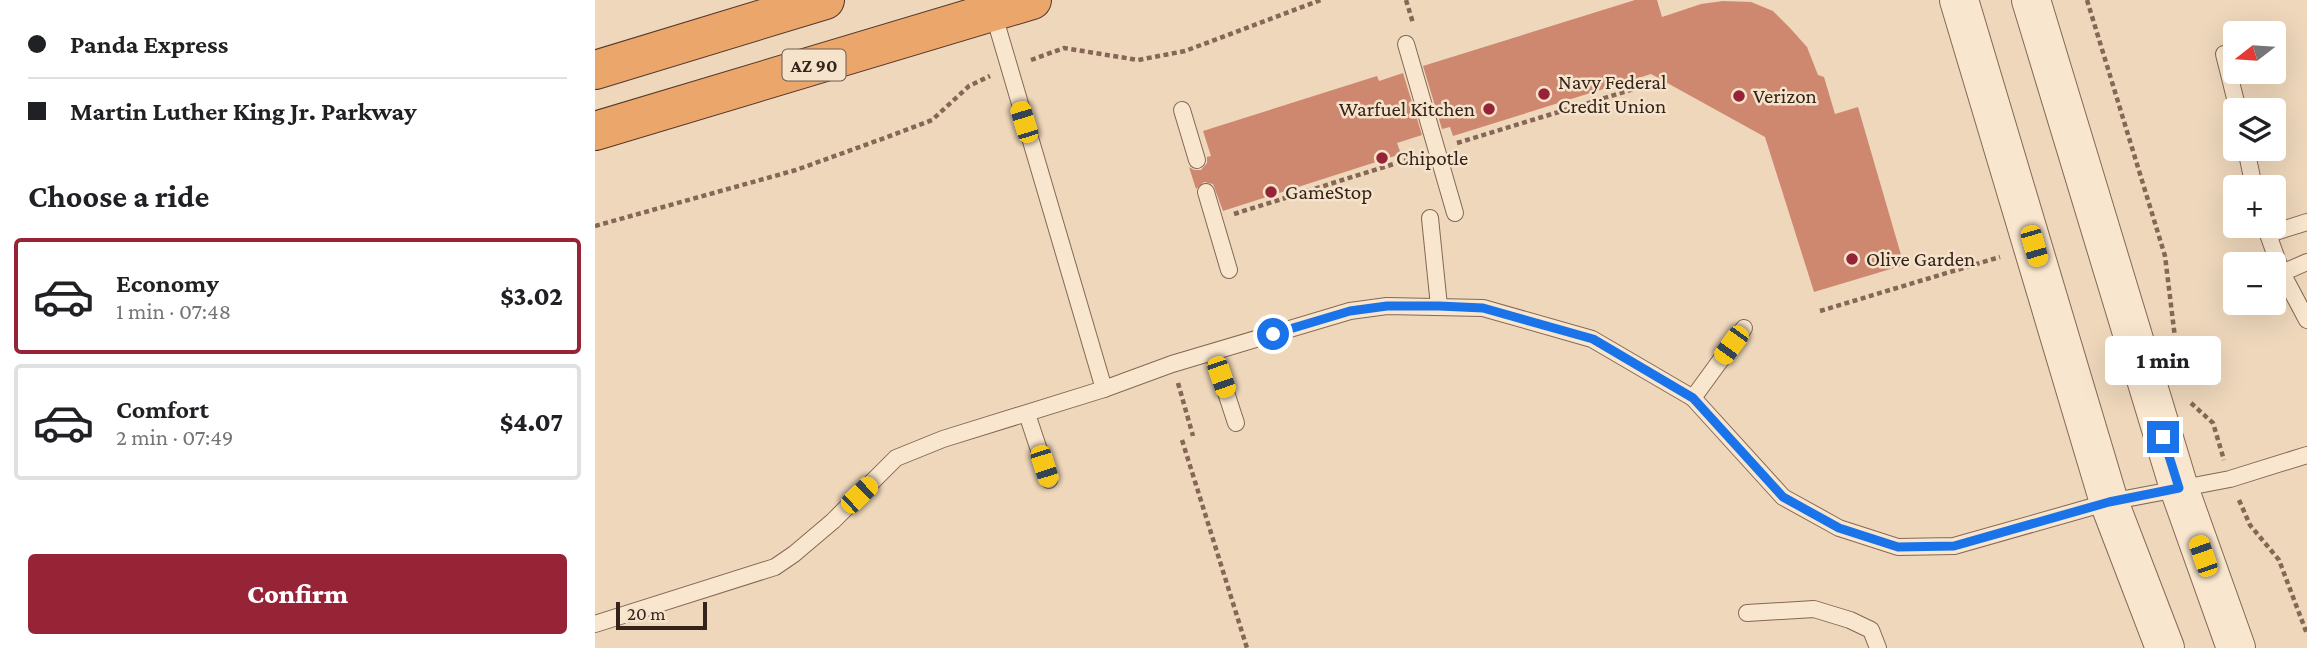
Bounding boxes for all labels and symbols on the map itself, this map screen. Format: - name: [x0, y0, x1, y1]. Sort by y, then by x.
- north arrow: [2223, 21, 2285, 84]
- road number: AZ 90: [783, 50, 845, 80]
- place label: Navy Federal Credit Union: [1558, 70, 1666, 118]
- place label: Verizon: [1753, 84, 1817, 108]
- marker: Navy Federal Credit Union: [1536, 86, 1552, 102]
- marker: Verizon: [1731, 88, 1747, 104]
- place label: Warfuel Kitchen: [1339, 97, 1475, 121]
- car: [1008, 99, 1041, 145]
- marker: Warfuel Kitchen: [1481, 101, 1497, 117]
- place label: Chipotle: [1396, 146, 1468, 170]
- marker: Chipotle: [1374, 150, 1390, 166]
- place label: GameStop: [1285, 180, 1372, 204]
- marker: GameStop: [1263, 184, 1279, 200]
- car: [2019, 223, 2050, 269]
- place label: Olive Garden: [1866, 247, 1975, 271]
- marker: Olive Garden: [1844, 251, 1860, 267]
- route start: [1257, 318, 1289, 350]
- car: [1711, 322, 1752, 368]
- callout: 1 min: [2105, 336, 2221, 384]
- car: [1205, 354, 1238, 400]
- route end: [2147, 421, 2179, 453]
- car: [1028, 443, 1061, 489]
- car: [837, 473, 882, 517]
- car: [2187, 533, 2220, 579]
- scale bar: [616, 599, 707, 631]

